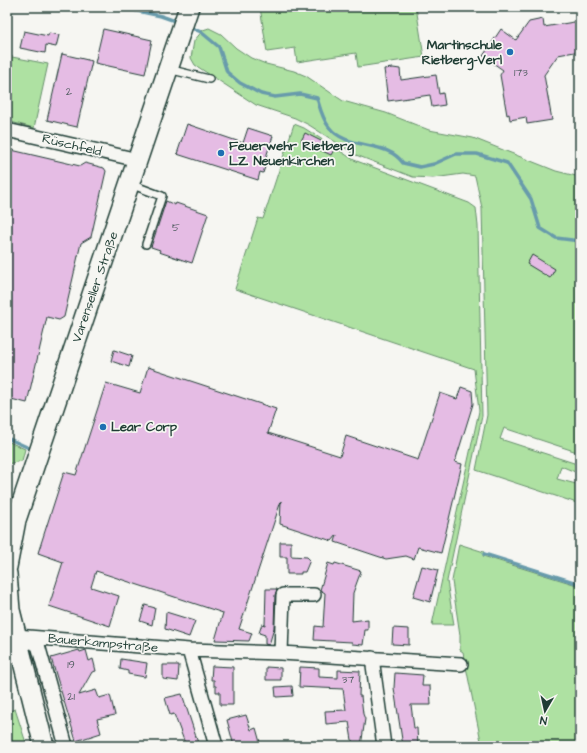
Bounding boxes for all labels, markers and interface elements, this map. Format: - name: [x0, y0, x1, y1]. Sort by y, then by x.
- place label: Martinschule Rietberg-Verl: [422, 36, 502, 71]
- marker: Martinschule Rietberg-Verl: [505, 47, 515, 57]
- house number: 173: [514, 65, 528, 80]
- house number: 2: [66, 84, 73, 99]
- street label: Rüschfeld: [40, 129, 104, 161]
- place label: Feuerwehr Rietberg LZ Neuenkirchen: [229, 137, 354, 170]
- marker: Feuerwehr Rietberg LZ Neuenkirchen: [216, 148, 226, 158]
- house number: 5: [172, 220, 180, 235]
- street label: Varenseller Straße: [68, 229, 122, 345]
- place label: Lear Corp: [111, 418, 178, 437]
- marker: Lear Corp: [98, 422, 108, 432]
- street label: Bauerkampstraße: [47, 629, 159, 657]
- house number: 19: [67, 657, 75, 672]
- house number: 37: [342, 672, 354, 687]
- house number: 21: [67, 689, 75, 704]
- north arrow: [525, 691, 565, 731]
- text: N: [539, 712, 548, 728]

